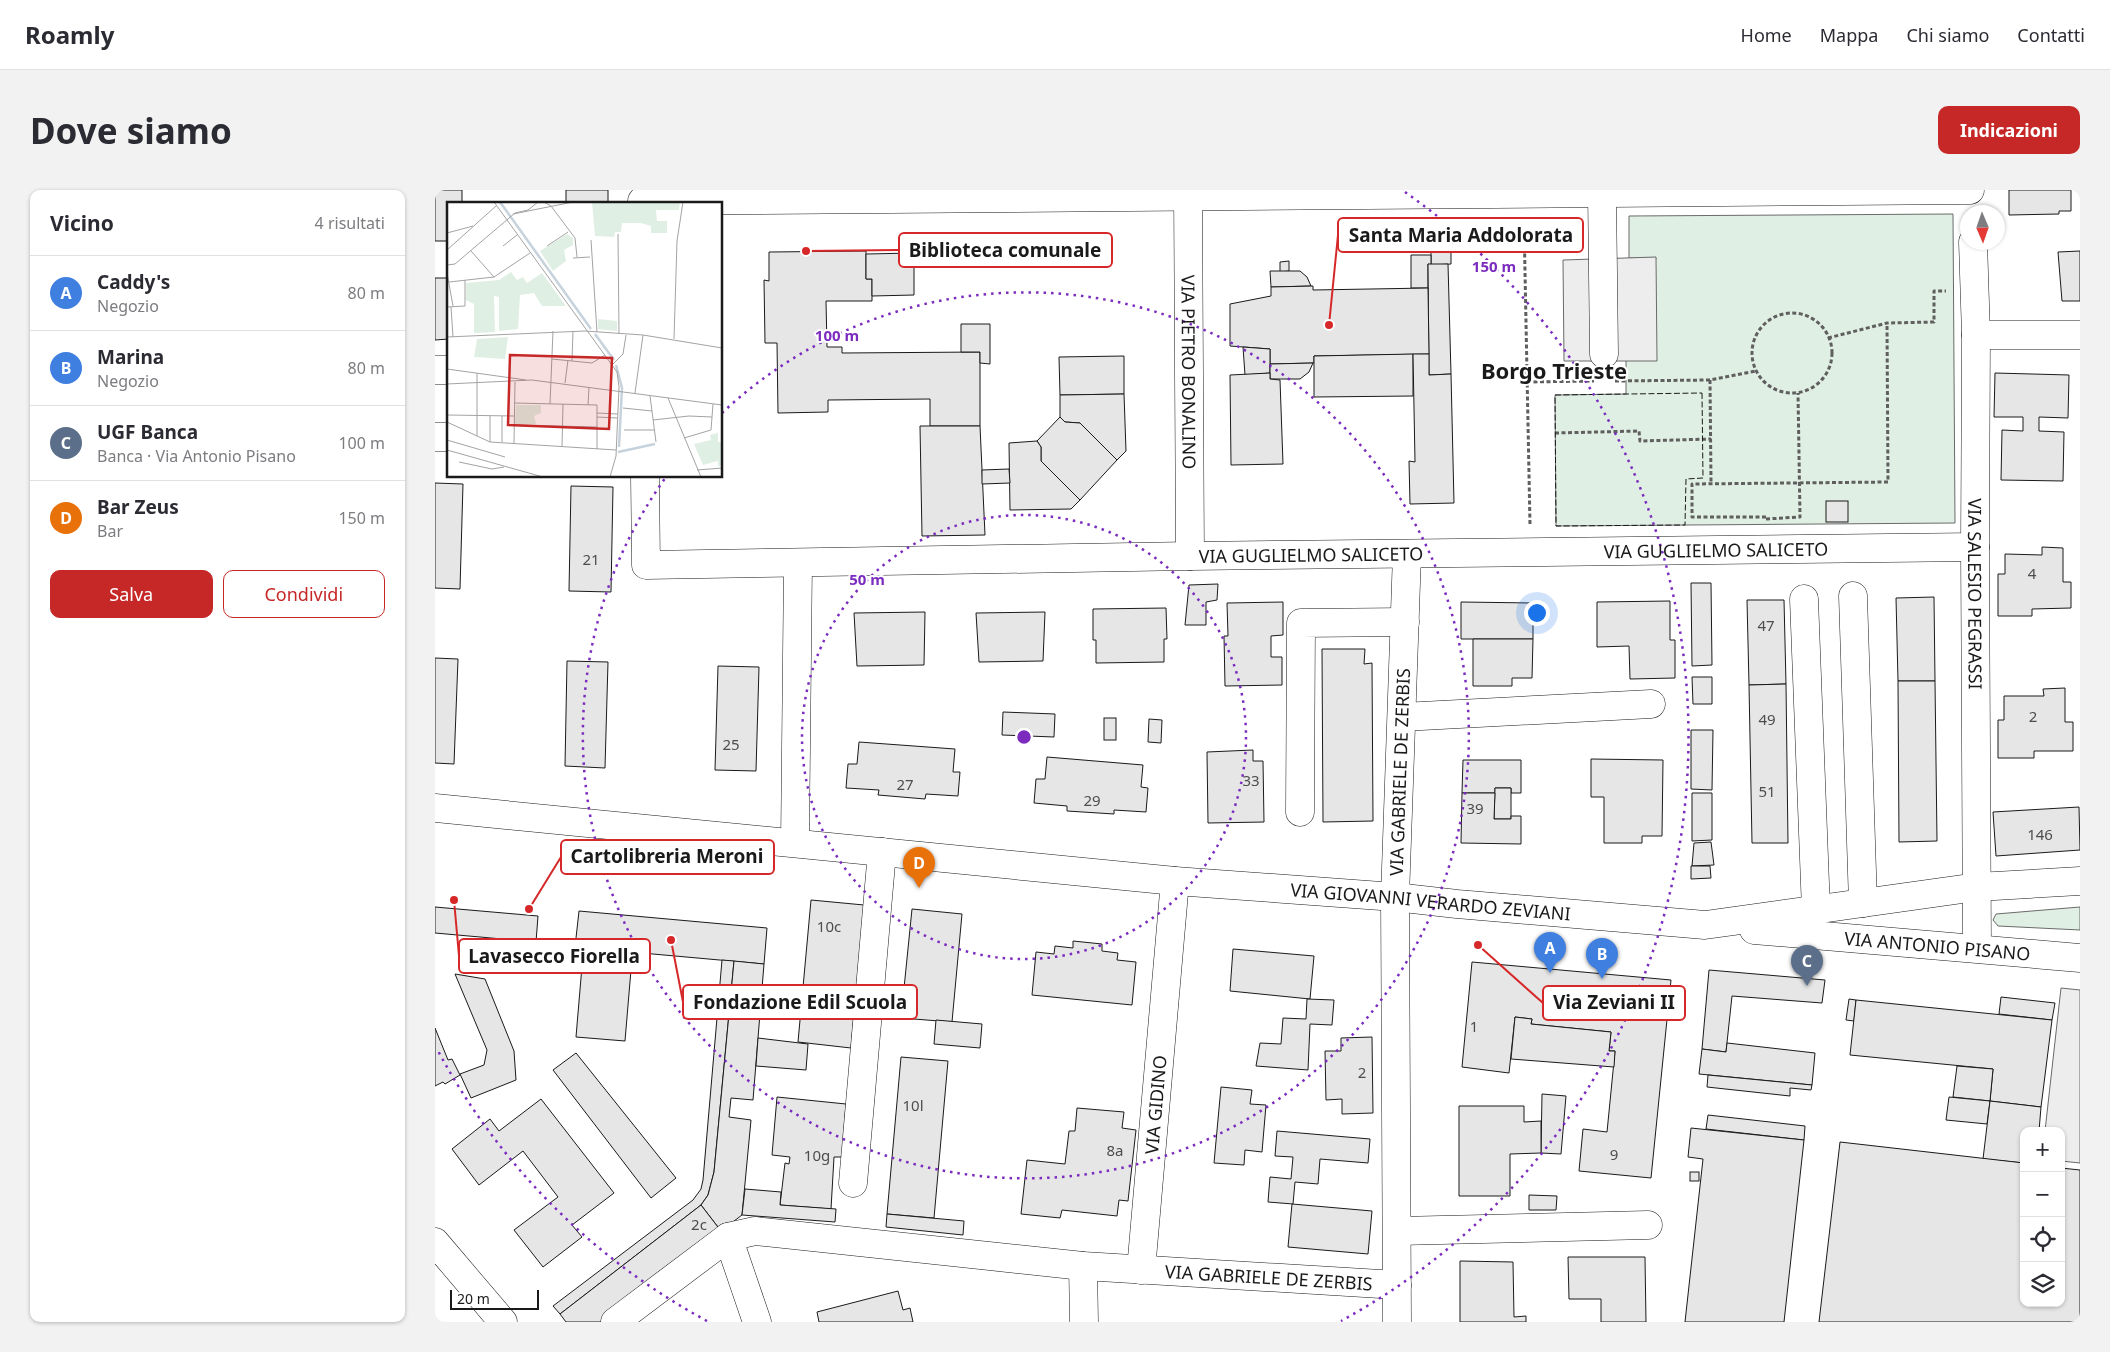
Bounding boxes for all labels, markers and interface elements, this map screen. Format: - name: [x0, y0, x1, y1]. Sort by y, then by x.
- text: Roamly: [25, 18, 114, 51]
- text: Home: [1741, 23, 1792, 47]
- text: Mappa: [1820, 23, 1878, 47]
- text: Chi siamo: [1906, 23, 1989, 47]
- text: Contatti: [2017, 23, 2085, 47]
- button: Indicazioni: [1938, 106, 2080, 154]
- text: Dove siamo: [30, 107, 232, 154]
- inset map: [447, 202, 723, 478]
- north arrow: [1960, 205, 2005, 250]
- text: Vicino: [50, 209, 114, 237]
- text: 4 risultati: [315, 212, 385, 234]
- callout: Santa Maria Addolorata: [1338, 218, 1583, 252]
- text: Santa Maria Addolorata: [1349, 222, 1573, 248]
- callout: Biblioteca comunale: [899, 233, 1112, 267]
- text: Biblioteca comunale: [909, 237, 1101, 263]
- text: 150 m: [1472, 256, 1516, 276]
- text: Caddy's: [97, 269, 170, 295]
- street label: VIA PIETRO BONALINO: [1176, 275, 1202, 469]
- text: A: [60, 282, 72, 304]
- text: 80 m: [348, 282, 385, 304]
- text: Negozio: [97, 295, 159, 317]
- text: 100 m: [815, 325, 859, 345]
- text: Marina: [97, 344, 164, 370]
- district label: Borgo Trieste: [1481, 355, 1627, 385]
- text: B: [61, 357, 71, 379]
- text: 80 m: [348, 357, 385, 379]
- text: Negozio: [97, 370, 159, 392]
- text: UGF Banca: [97, 419, 198, 445]
- text: C: [61, 432, 71, 454]
- text: 100 m: [338, 432, 385, 454]
- text: Banca · Via Antonio Pisano: [97, 445, 296, 467]
- text: Bar Zeus: [97, 494, 179, 520]
- street label: VIA SALESIO PEGRASSI: [1963, 498, 1988, 690]
- text: D: [60, 507, 72, 529]
- text: 150 m: [338, 507, 385, 529]
- text: Bar: [97, 520, 123, 542]
- street label: VIA GUGLIELMO SALICETO: [1603, 537, 1828, 563]
- street label: VIA GUGLIELMO SALICETO: [1198, 541, 1423, 568]
- house number: 21: [582, 549, 600, 569]
- house number: 4: [2028, 563, 2037, 583]
- text: 50 m: [849, 569, 885, 589]
- button: Salva: [50, 570, 213, 618]
- button: Condividi: [223, 570, 385, 618]
- your location: [1524, 600, 1550, 626]
- house number: 47: [1757, 615, 1775, 635]
- street label: VIA GABRIELE DE ZERBIS: [1384, 668, 1415, 876]
- house number: 2: [2029, 706, 2037, 726]
- house number: 49: [1758, 709, 1776, 729]
- centre of rings: [1015, 728, 1033, 746]
- house number: 25: [722, 734, 740, 754]
- house number: 33: [1242, 770, 1260, 790]
- house number: 27: [896, 774, 914, 794]
- house number: 51: [1758, 781, 1776, 801]
- house number: 29: [1083, 790, 1101, 810]
- house number: 39: [1466, 798, 1484, 818]
- house number: 146: [2027, 824, 2053, 844]
- callout: Cartolibreria Meroni: [561, 840, 774, 874]
- text: Cartolibreria Meroni: [571, 843, 763, 869]
- pin: D: [903, 847, 935, 888]
- street label: VIA GIOVANNI VERARDO ZEVIANI: [1290, 877, 1572, 926]
- house number: 10c: [817, 916, 841, 936]
- street label: VIA ANTONIO PISANO: [1843, 926, 2031, 966]
- pin: A: [1534, 932, 1566, 973]
- pin: B: [1586, 938, 1618, 979]
- callout: Lavasecco Fiorella: [459, 939, 650, 973]
- text: Lavasecco Fiorella: [468, 943, 640, 969]
- pin: C: [1791, 945, 1823, 986]
- callout: Fondazione Edil Scuola: [683, 985, 917, 1019]
- callout: Via Zeviani II: [1543, 986, 1685, 1020]
- text: Fondazione Edil Scuola: [693, 989, 907, 1015]
- text: Via Zeviani II: [1553, 989, 1675, 1015]
- house number: 1: [1470, 1016, 1478, 1036]
- street label: VIA GIDINO: [1139, 1054, 1172, 1155]
- house number: 2: [1358, 1062, 1366, 1082]
- house number: 10l: [902, 1095, 924, 1115]
- map controls: [2020, 1127, 2065, 1307]
- button: +: [2020, 1127, 2065, 1172]
- house number: 8a: [1107, 1140, 1124, 1160]
- house number: 9: [1610, 1144, 1618, 1164]
- house number: 10g: [804, 1145, 830, 1165]
- button: −: [2020, 1172, 2065, 1217]
- house number: 2c: [691, 1214, 707, 1234]
- button: locate: [2020, 1217, 2065, 1262]
- street label: VIA GABRIELE DE ZERBIS: [1164, 1259, 1373, 1296]
- button: layers: [2020, 1262, 2065, 1307]
- scale bar: [450, 1287, 539, 1310]
- text: 20 m: [457, 1289, 490, 1308]

